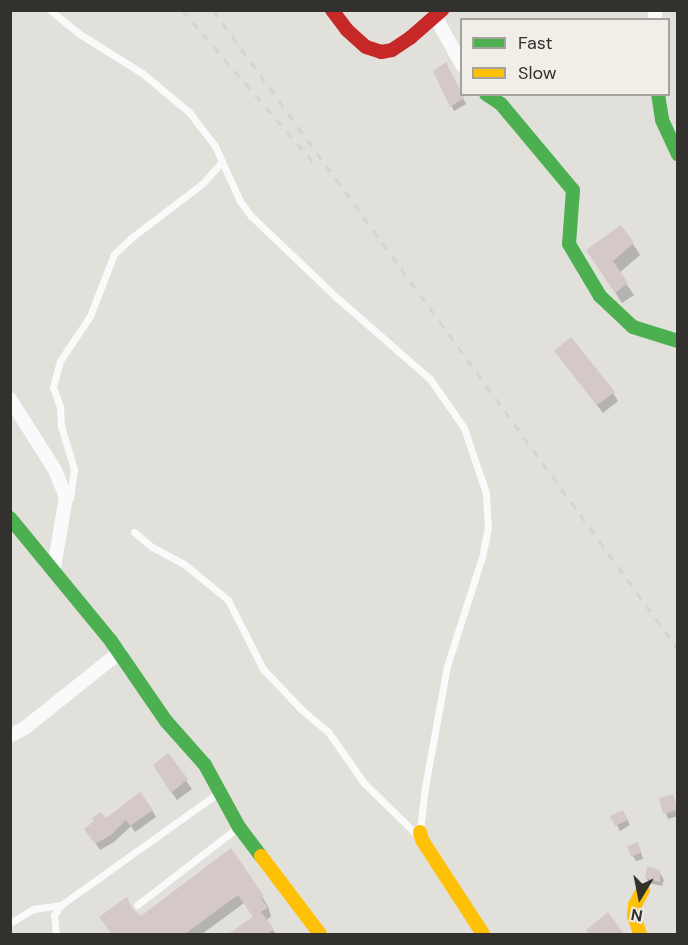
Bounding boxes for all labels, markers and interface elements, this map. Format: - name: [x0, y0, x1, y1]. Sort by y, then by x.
- legend: [460, 18, 670, 96]
- text: Fast: [518, 31, 553, 55]
- text: Slow: [518, 61, 557, 85]
- north arrow: [610, 867, 670, 927]
- text: N: [629, 904, 644, 927]

